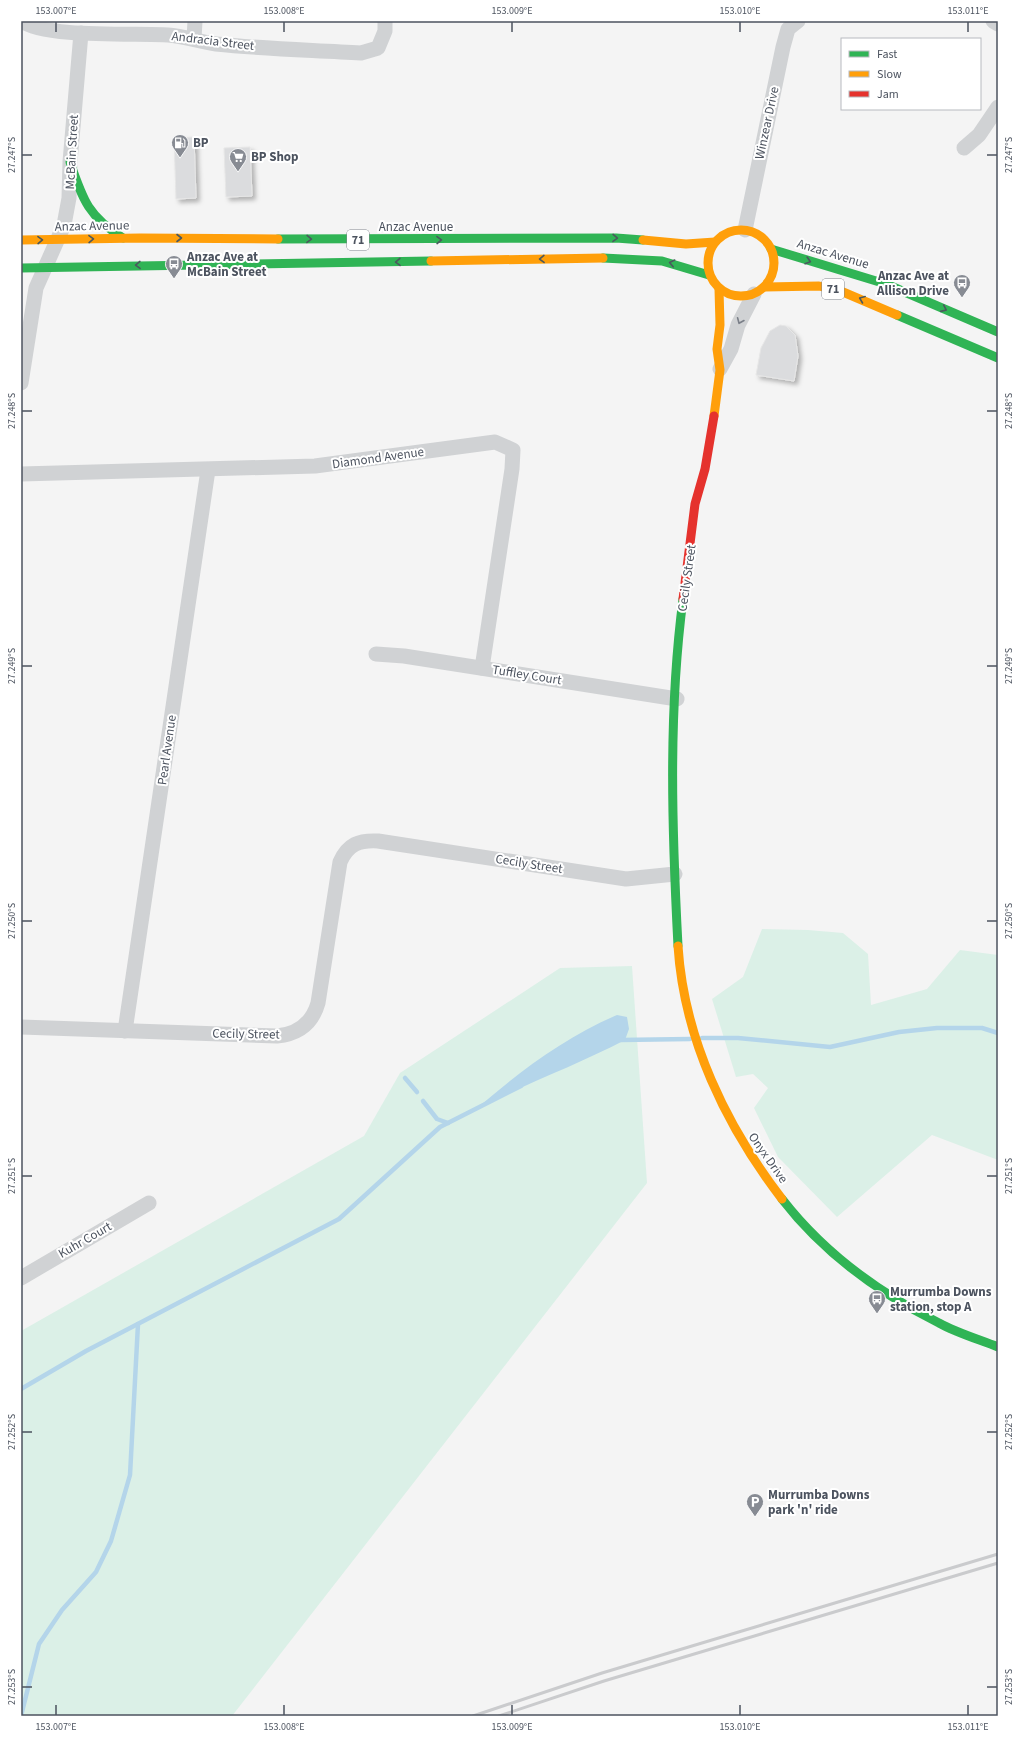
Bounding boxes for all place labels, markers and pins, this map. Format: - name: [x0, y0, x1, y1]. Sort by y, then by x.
- fuel station icon: BP: [170, 133, 190, 158]
- place label: BP: [193, 134, 209, 152]
- supermarket icon: BP Shop: [228, 147, 248, 172]
- place label: BP Shop: [251, 148, 299, 166]
- place label: Anzac Ave at McBain Street: [186, 248, 267, 281]
- bus stop icon: Anzac Ave at McBain Street: [164, 254, 184, 279]
- place label: Anzac Ave at Allison Drive: [876, 267, 949, 300]
- bus stop icon: Anzac Ave at Allison Drive: [952, 273, 972, 298]
- place label: Murrumba Downs station, stop A: [890, 1283, 992, 1316]
- bus stop icon: Murrumba Downs station, stop A: [867, 1289, 887, 1314]
- place label: Murrumba Downs park 'n' ride: [768, 1486, 870, 1519]
- parking icon: Murrumba Downs park 'n' ride: [745, 1492, 765, 1517]

